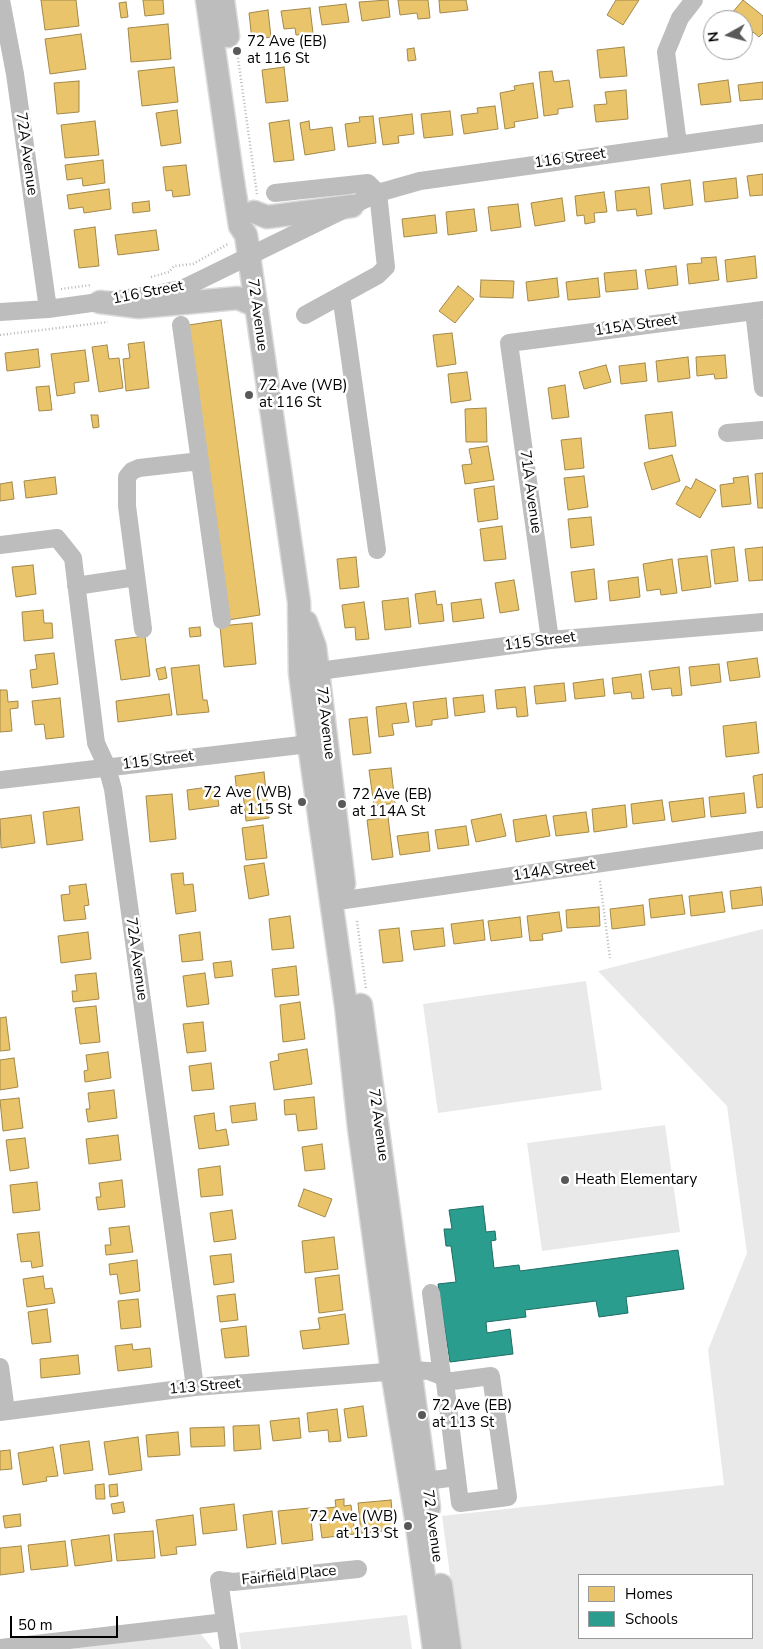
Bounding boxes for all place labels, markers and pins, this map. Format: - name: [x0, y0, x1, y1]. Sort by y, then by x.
- place label: 72 Ave (EB) at 116 St: [247, 33, 327, 68]
- marker: 72 Ave (EB) at 116 St: [231, 45, 243, 57]
- place label: 72 Ave (WB) at 116 St: [259, 377, 347, 412]
- marker: 72 Ave (WB) at 116 St: [243, 389, 255, 401]
- place label: 72 Ave (WB) at 115 St: [204, 784, 292, 819]
- place label: 72 Ave (EB) at 114A St: [352, 786, 432, 821]
- marker: 72 Ave (WB) at 115 St: [296, 796, 308, 808]
- marker: 72 Ave (EB) at 114A St: [336, 798, 348, 810]
- place label: Heath Elementary: [575, 1171, 697, 1189]
- marker: Heath Elementary: [559, 1174, 571, 1186]
- place label: 72 Ave (EB) at 113 St: [432, 1397, 512, 1432]
- marker: 72 Ave (EB) at 113 St: [416, 1409, 428, 1421]
- place label: 72 Ave (WB) at 113 St: [310, 1508, 398, 1543]
- marker: 72 Ave (WB) at 113 St: [402, 1520, 414, 1532]

